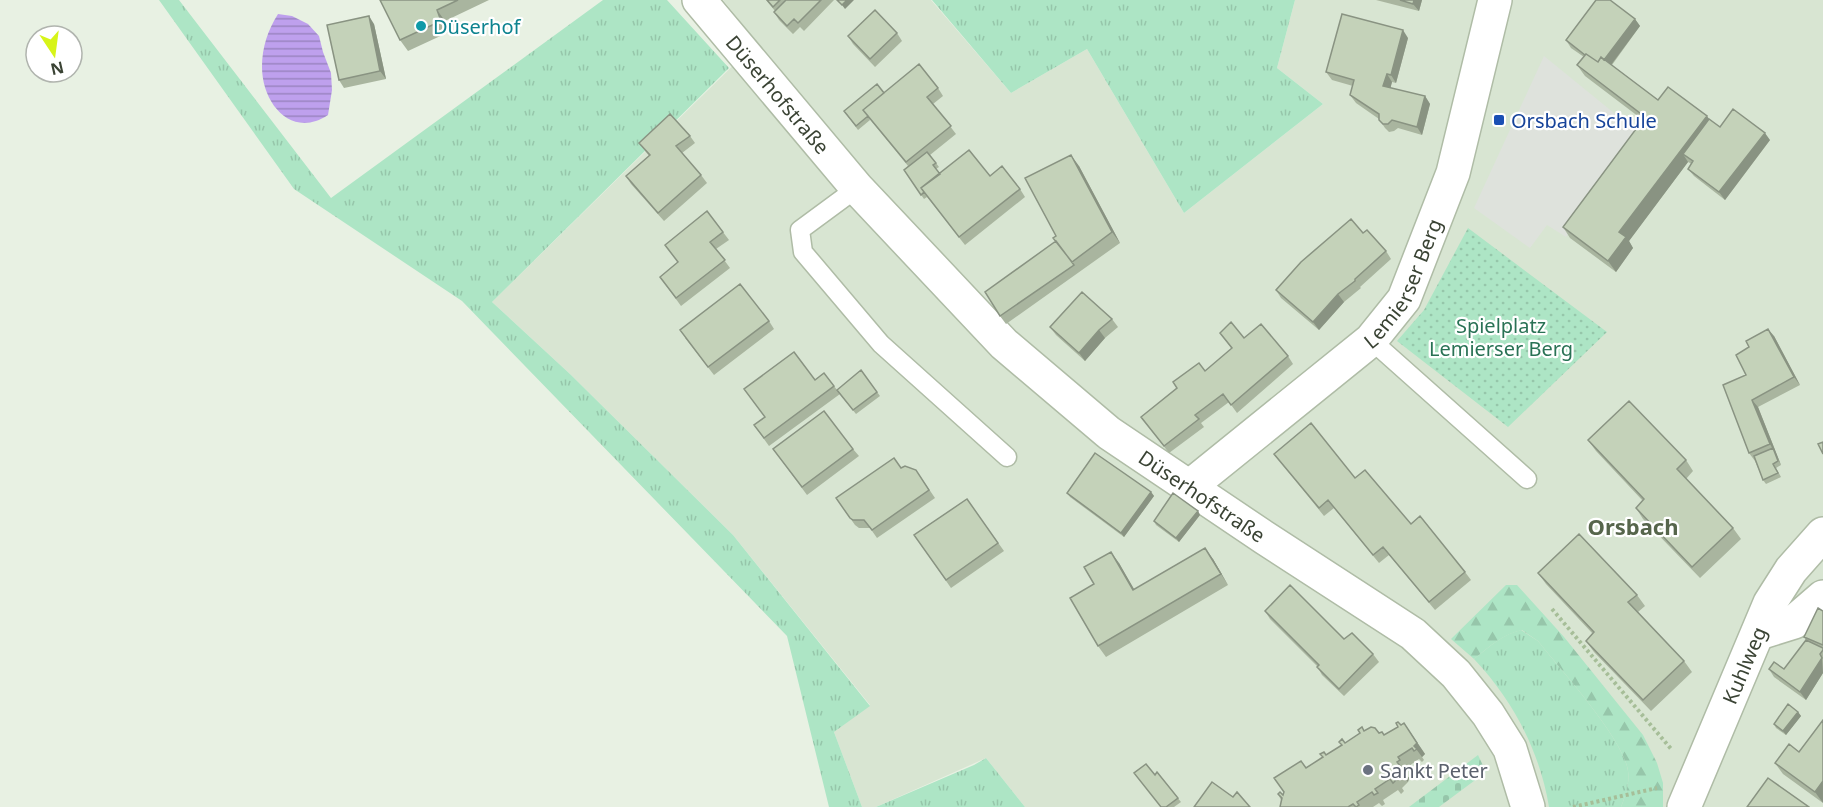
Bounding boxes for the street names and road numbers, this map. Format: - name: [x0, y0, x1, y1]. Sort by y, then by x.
- street label: Düserhofstraße: [720, 29, 836, 159]
- street label: Lemierser Berg: [1358, 214, 1448, 354]
- street label: Düserhofstraße: [1134, 443, 1271, 548]
- street label: Kuhlweg: [1716, 622, 1772, 708]

